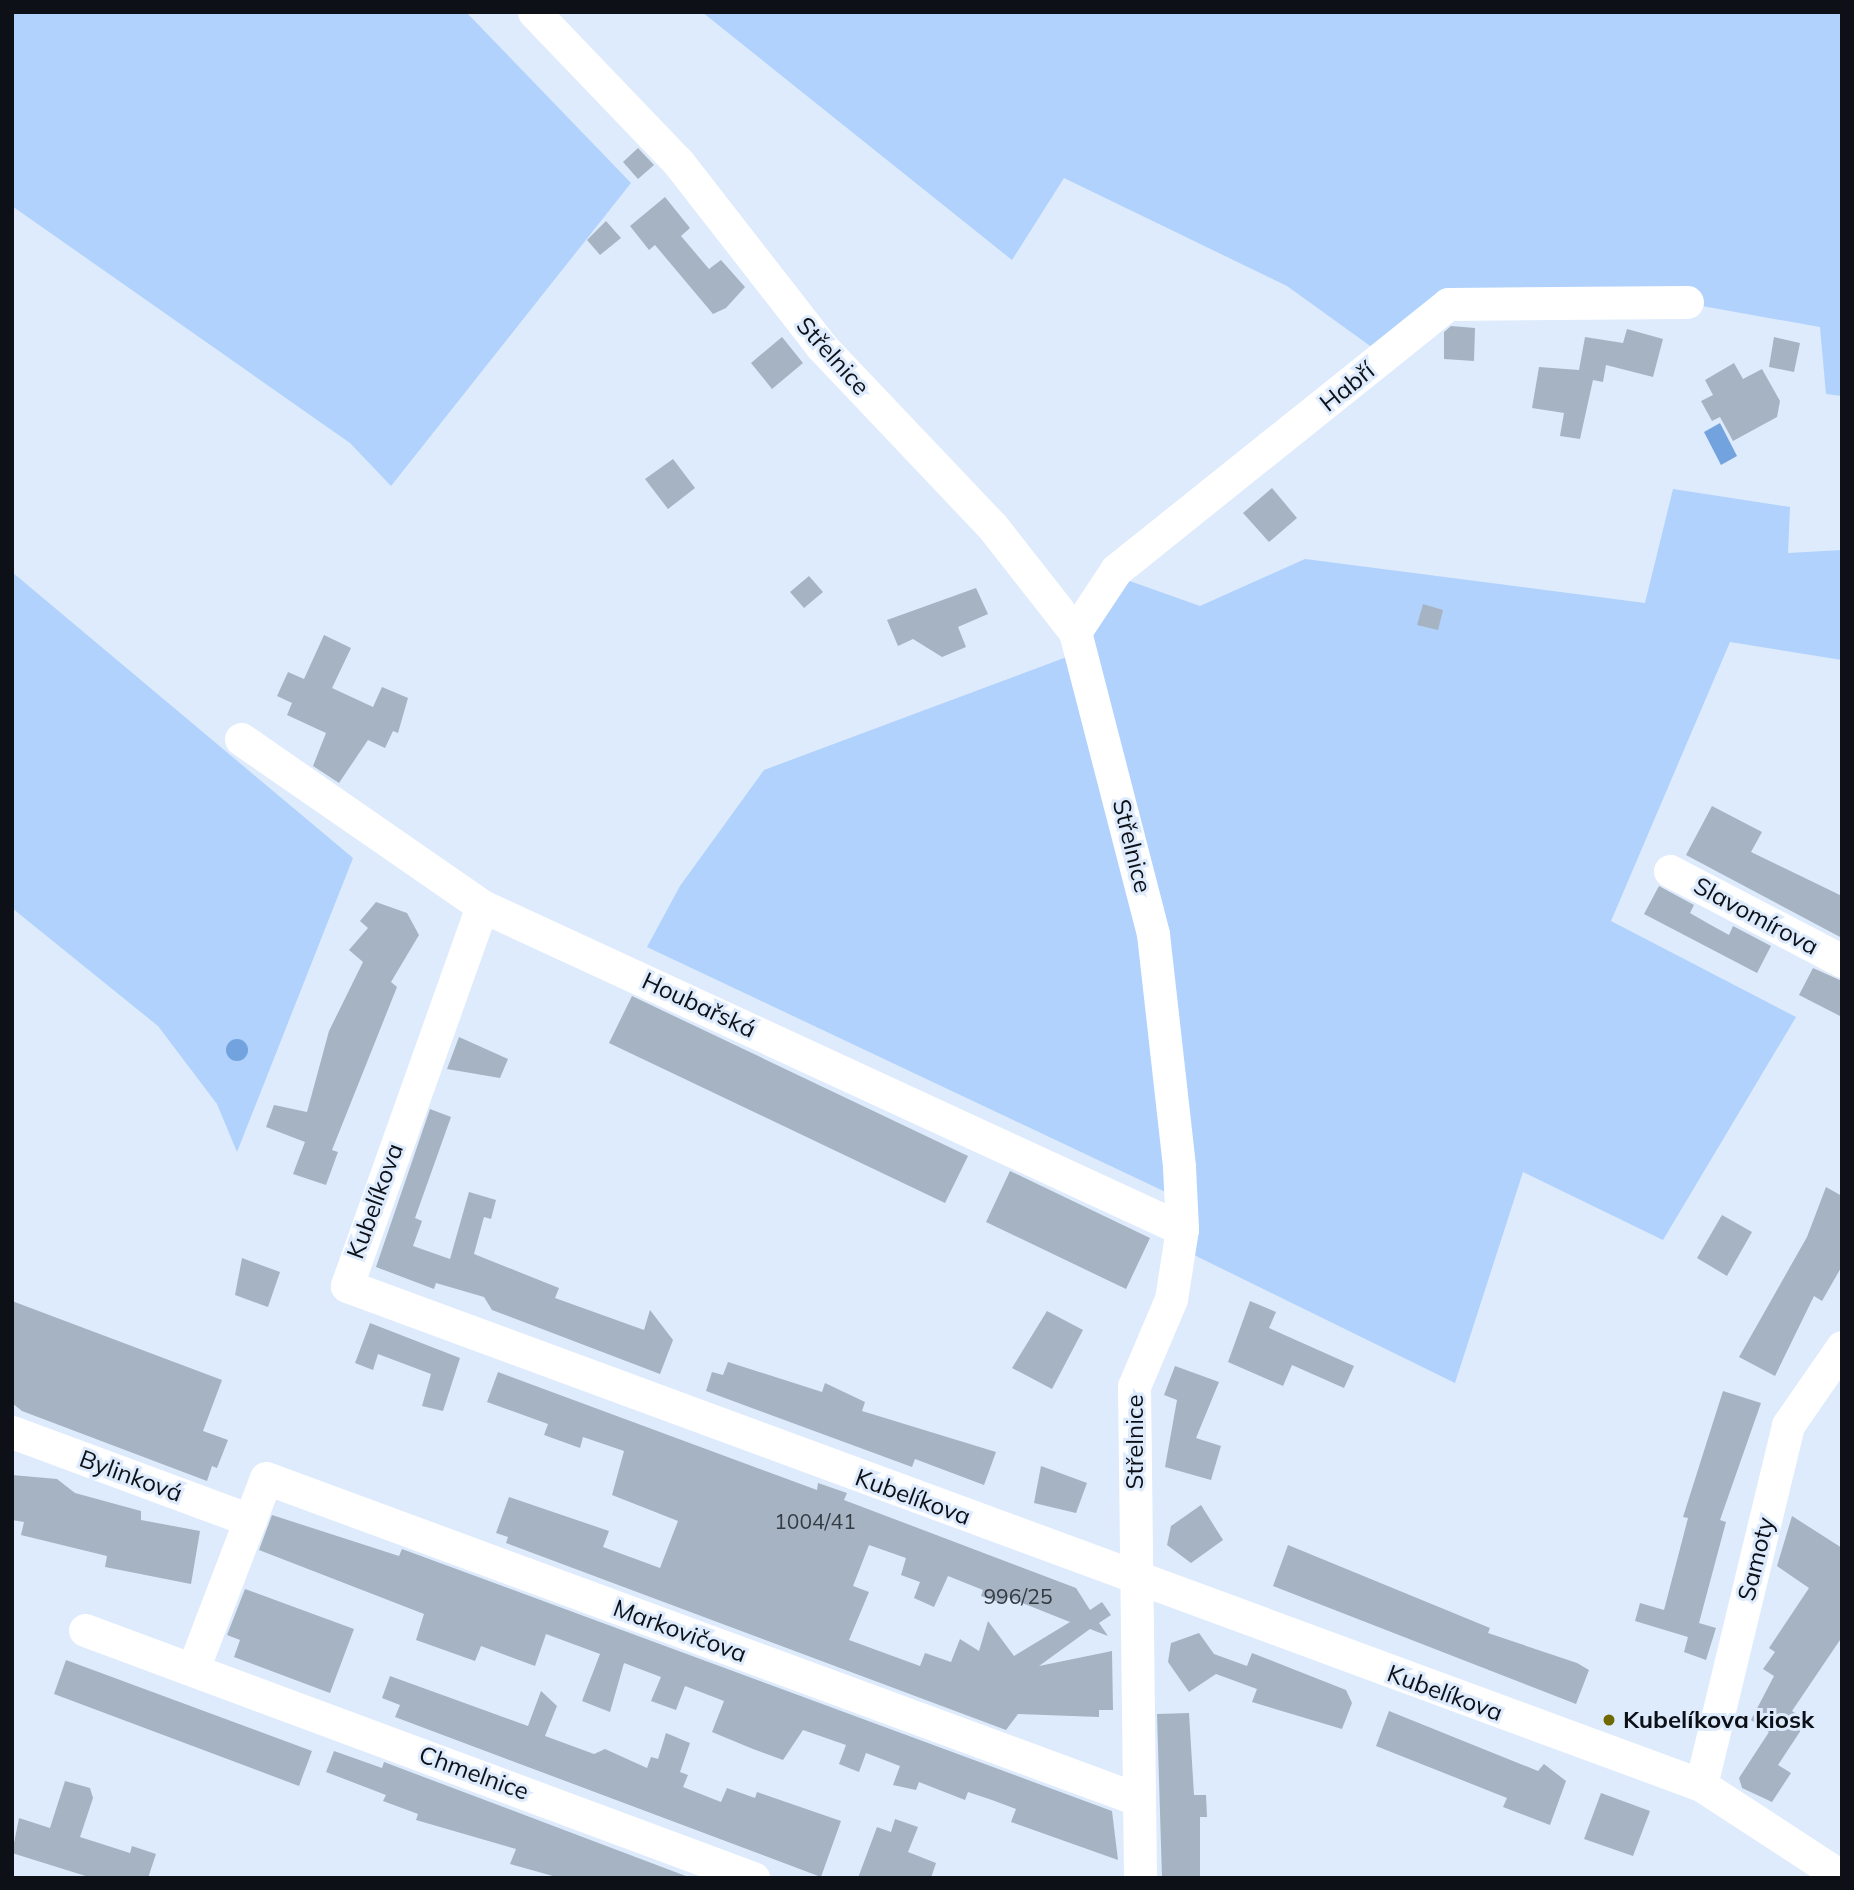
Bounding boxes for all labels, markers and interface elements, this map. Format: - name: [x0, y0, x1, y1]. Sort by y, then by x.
- street label: Střelnice: [790, 311, 876, 401]
- street label: Habří: [1314, 356, 1380, 418]
- street label: Střelnice: [1107, 796, 1157, 896]
- street label: Slavomírova: [1689, 871, 1823, 961]
- street label: Houbařská: [638, 966, 760, 1044]
- street label: Kubelíkova: [341, 1139, 409, 1263]
- street label: Střelnice: [1121, 1394, 1149, 1490]
- street label: Bylinková: [76, 1444, 186, 1508]
- street label: Kubelíkova: [851, 1463, 975, 1531]
- house number: 1004/41: [774, 1508, 856, 1534]
- street label: Samoty: [1732, 1514, 1780, 1604]
- house number: 996/25: [983, 1583, 1053, 1609]
- street label: Markovičova: [609, 1594, 751, 1668]
- street label: Kubelíkova: [1383, 1659, 1507, 1727]
- place label: Kubelíkova kiosk: [1623, 1706, 1814, 1734]
- marker: Kubelíkova kiosk: [1601, 1712, 1617, 1728]
- street label: Chmelnice: [415, 1740, 533, 1806]

